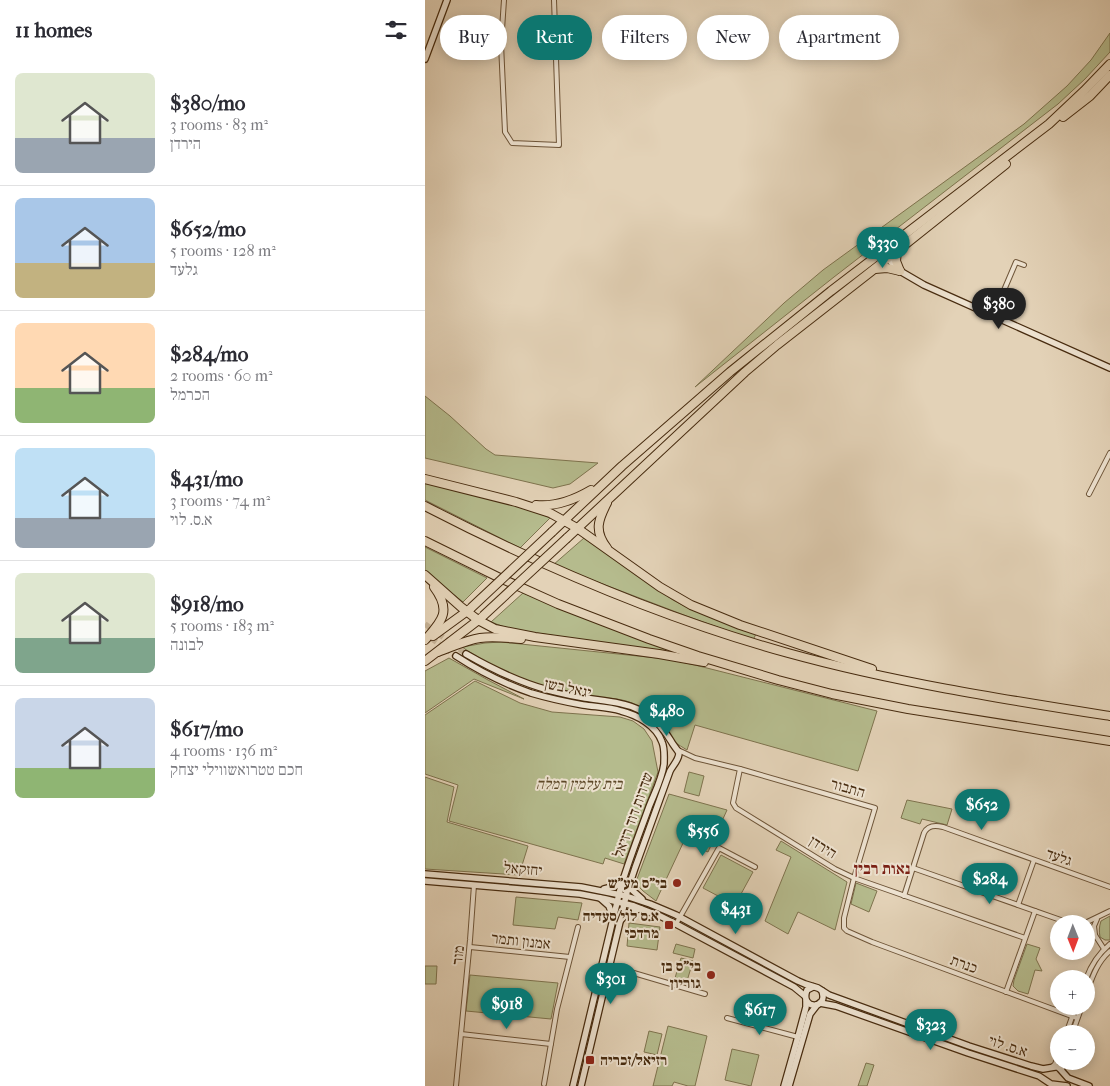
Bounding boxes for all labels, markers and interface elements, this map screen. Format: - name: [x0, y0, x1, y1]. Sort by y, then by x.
- chip: Buy: [440, 15, 507, 60]
- chip: Rent: [517, 15, 592, 60]
- chip: Filters: [602, 15, 687, 60]
- chip: New: [697, 15, 769, 60]
- chip: Apartment: [779, 15, 899, 60]
- icon: filters: [382, 16, 410, 44]
- text: 11 homes: [15, 18, 92, 42]
- text: $380/mo: [170, 91, 245, 115]
- icon: home: [55, 93, 115, 153]
- text: 3 rooms · 83 m²: [170, 115, 268, 134]
- text: הירדן: [170, 134, 201, 153]
- text: $652/mo: [170, 217, 246, 241]
- icon: home: [55, 218, 115, 278]
- pin: $330: [853, 226, 913, 269]
- text: $330: [868, 233, 898, 252]
- text: 5 rooms · 128 m²: [170, 241, 276, 260]
- text: גלעד: [170, 260, 198, 279]
- pin: $380: [969, 288, 1029, 330]
- text: $380: [983, 294, 1015, 313]
- text: $284/mo: [170, 342, 248, 366]
- icon: home: [55, 343, 115, 403]
- text: 2 rooms · 60 m²: [170, 366, 273, 385]
- text: הכרמל: [170, 385, 210, 404]
- text: $431/mo: [170, 467, 243, 491]
- icon: home: [55, 468, 115, 528]
- text: 3 rooms · 74 m²: [170, 491, 270, 510]
- text: א.ס. לוי: [170, 510, 213, 529]
- text: $918/mo: [170, 592, 244, 616]
- icon: home: [55, 593, 115, 653]
- text: 5 rooms · 183 m²: [170, 616, 274, 635]
- text: לבונה: [170, 635, 204, 654]
- street label: יגאל בשן: [543, 674, 593, 702]
- pin: $480: [637, 694, 697, 737]
- text: $480: [649, 701, 685, 720]
- text: $617/mo: [170, 717, 243, 741]
- icon: home: [55, 718, 115, 778]
- text: 4 rooms · 136 m²: [170, 741, 277, 760]
- text: חכם טטרואשווילי יצחק: [170, 760, 303, 779]
- street label: שדרות דוד רזיאל: [609, 770, 657, 860]
- park label: בית עלמין רמלה: [536, 775, 623, 793]
- street label: התבור: [829, 775, 867, 801]
- pin: $652: [952, 788, 1012, 831]
- text: $652: [966, 795, 998, 814]
- pin: $556: [673, 814, 733, 857]
- text: $556: [687, 821, 719, 840]
- street label: הירדן: [806, 832, 840, 862]
- street label: גלעד: [1044, 844, 1074, 870]
- street label: יחזקאל: [503, 858, 543, 880]
- district label: נאות רבין: [854, 859, 910, 878]
- pin: $284: [960, 862, 1020, 905]
- text: $284: [973, 869, 1007, 888]
- place label: בי"ס מע"ש: [608, 874, 667, 892]
- marker: בי"ס מע"ש: [671, 877, 683, 889]
- pin: $431: [706, 892, 766, 935]
- text: $431: [721, 899, 751, 918]
- place label: א.ס לוי/סעדיה מרדכי: [583, 907, 659, 942]
- north arrow: [1050, 915, 1095, 960]
- map controls: [1050, 915, 1095, 1070]
- marker: א.ס לוי/סעדיה מרדכי: [663, 919, 675, 931]
- street label: אמנון ותמר: [490, 929, 552, 953]
- street label: מור: [448, 944, 468, 966]
- street label: כנרת: [948, 951, 980, 977]
- place label: בי"ס בן גוריון: [661, 957, 701, 992]
- pin: $301: [581, 962, 641, 1005]
- text: $301: [596, 969, 626, 988]
- marker: בי"ס בן גוריון: [705, 969, 717, 981]
- button: +: [1050, 970, 1095, 1015]
- pin: $918: [477, 988, 537, 1030]
- text: $918: [492, 994, 522, 1013]
- pin: $617: [730, 994, 790, 1036]
- text: $617: [745, 1000, 775, 1019]
- pin: $323: [901, 1008, 961, 1051]
- text: $323: [916, 1015, 946, 1034]
- button: −: [1050, 1025, 1095, 1070]
- street label: א.ס. לוי: [986, 1031, 1030, 1061]
- place label: רזיאל/זכריה: [600, 1051, 667, 1069]
- marker: רזיאל/זכריה: [584, 1054, 596, 1066]

